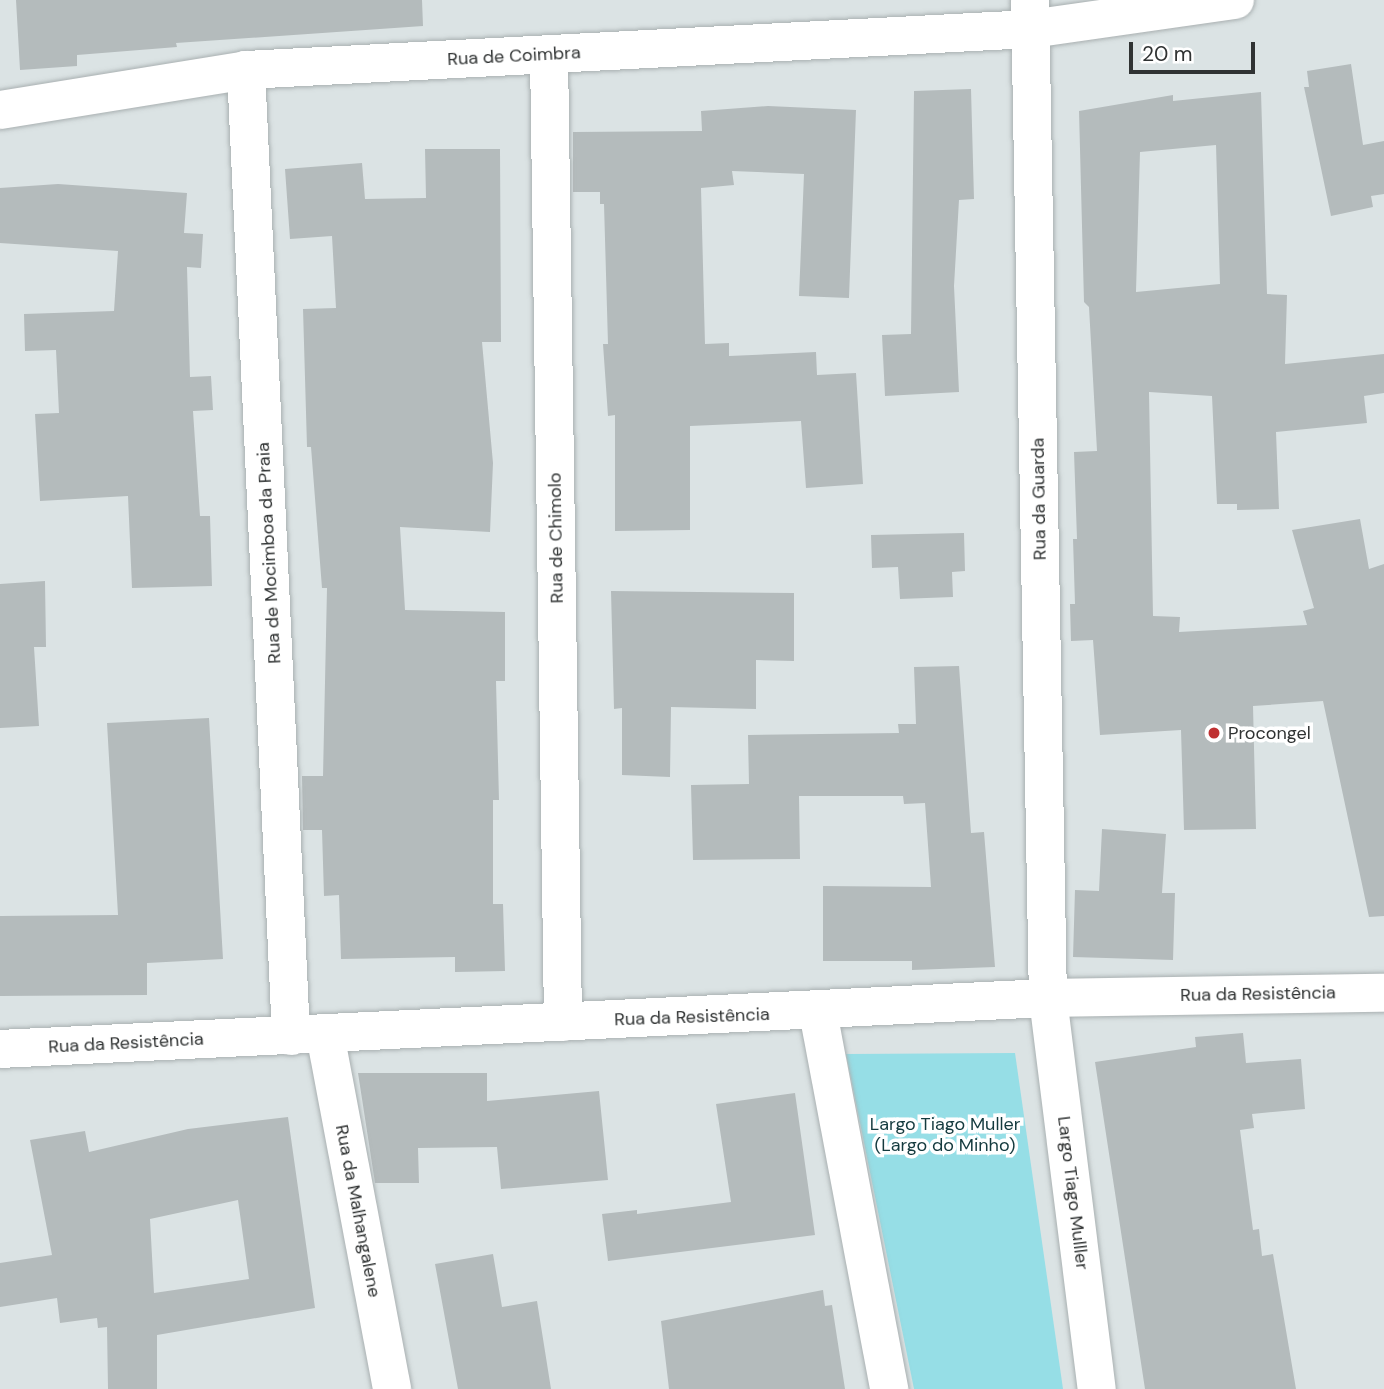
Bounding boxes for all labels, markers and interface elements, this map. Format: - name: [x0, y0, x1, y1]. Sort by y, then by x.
- scale bar: [1132, 28, 1258, 72]
- text: 20 m: [1142, 40, 1193, 68]
- street label: Rua de Coimbra: [447, 42, 581, 70]
- street label: Rua da Guarda: [1027, 438, 1051, 560]
- street label: Rua de Mocimboa da Praia: [252, 442, 286, 664]
- street label: Rua de Chimolo: [544, 472, 568, 604]
- place label: Procongel: [1228, 722, 1311, 744]
- marker: Procongel: [1206, 725, 1222, 741]
- street label: Rua da Resistência: [1180, 982, 1336, 1006]
- street label: Rua da Resistência: [614, 1003, 770, 1031]
- street label: Rua da Resistência: [48, 1028, 204, 1058]
- park label: Largo Tiago Muller (Largo do Minho): [870, 1114, 1020, 1156]
- street label: Largo Tiago Mulller: [1053, 1115, 1093, 1271]
- street label: Rua da Malhangalene: [331, 1123, 385, 1299]

